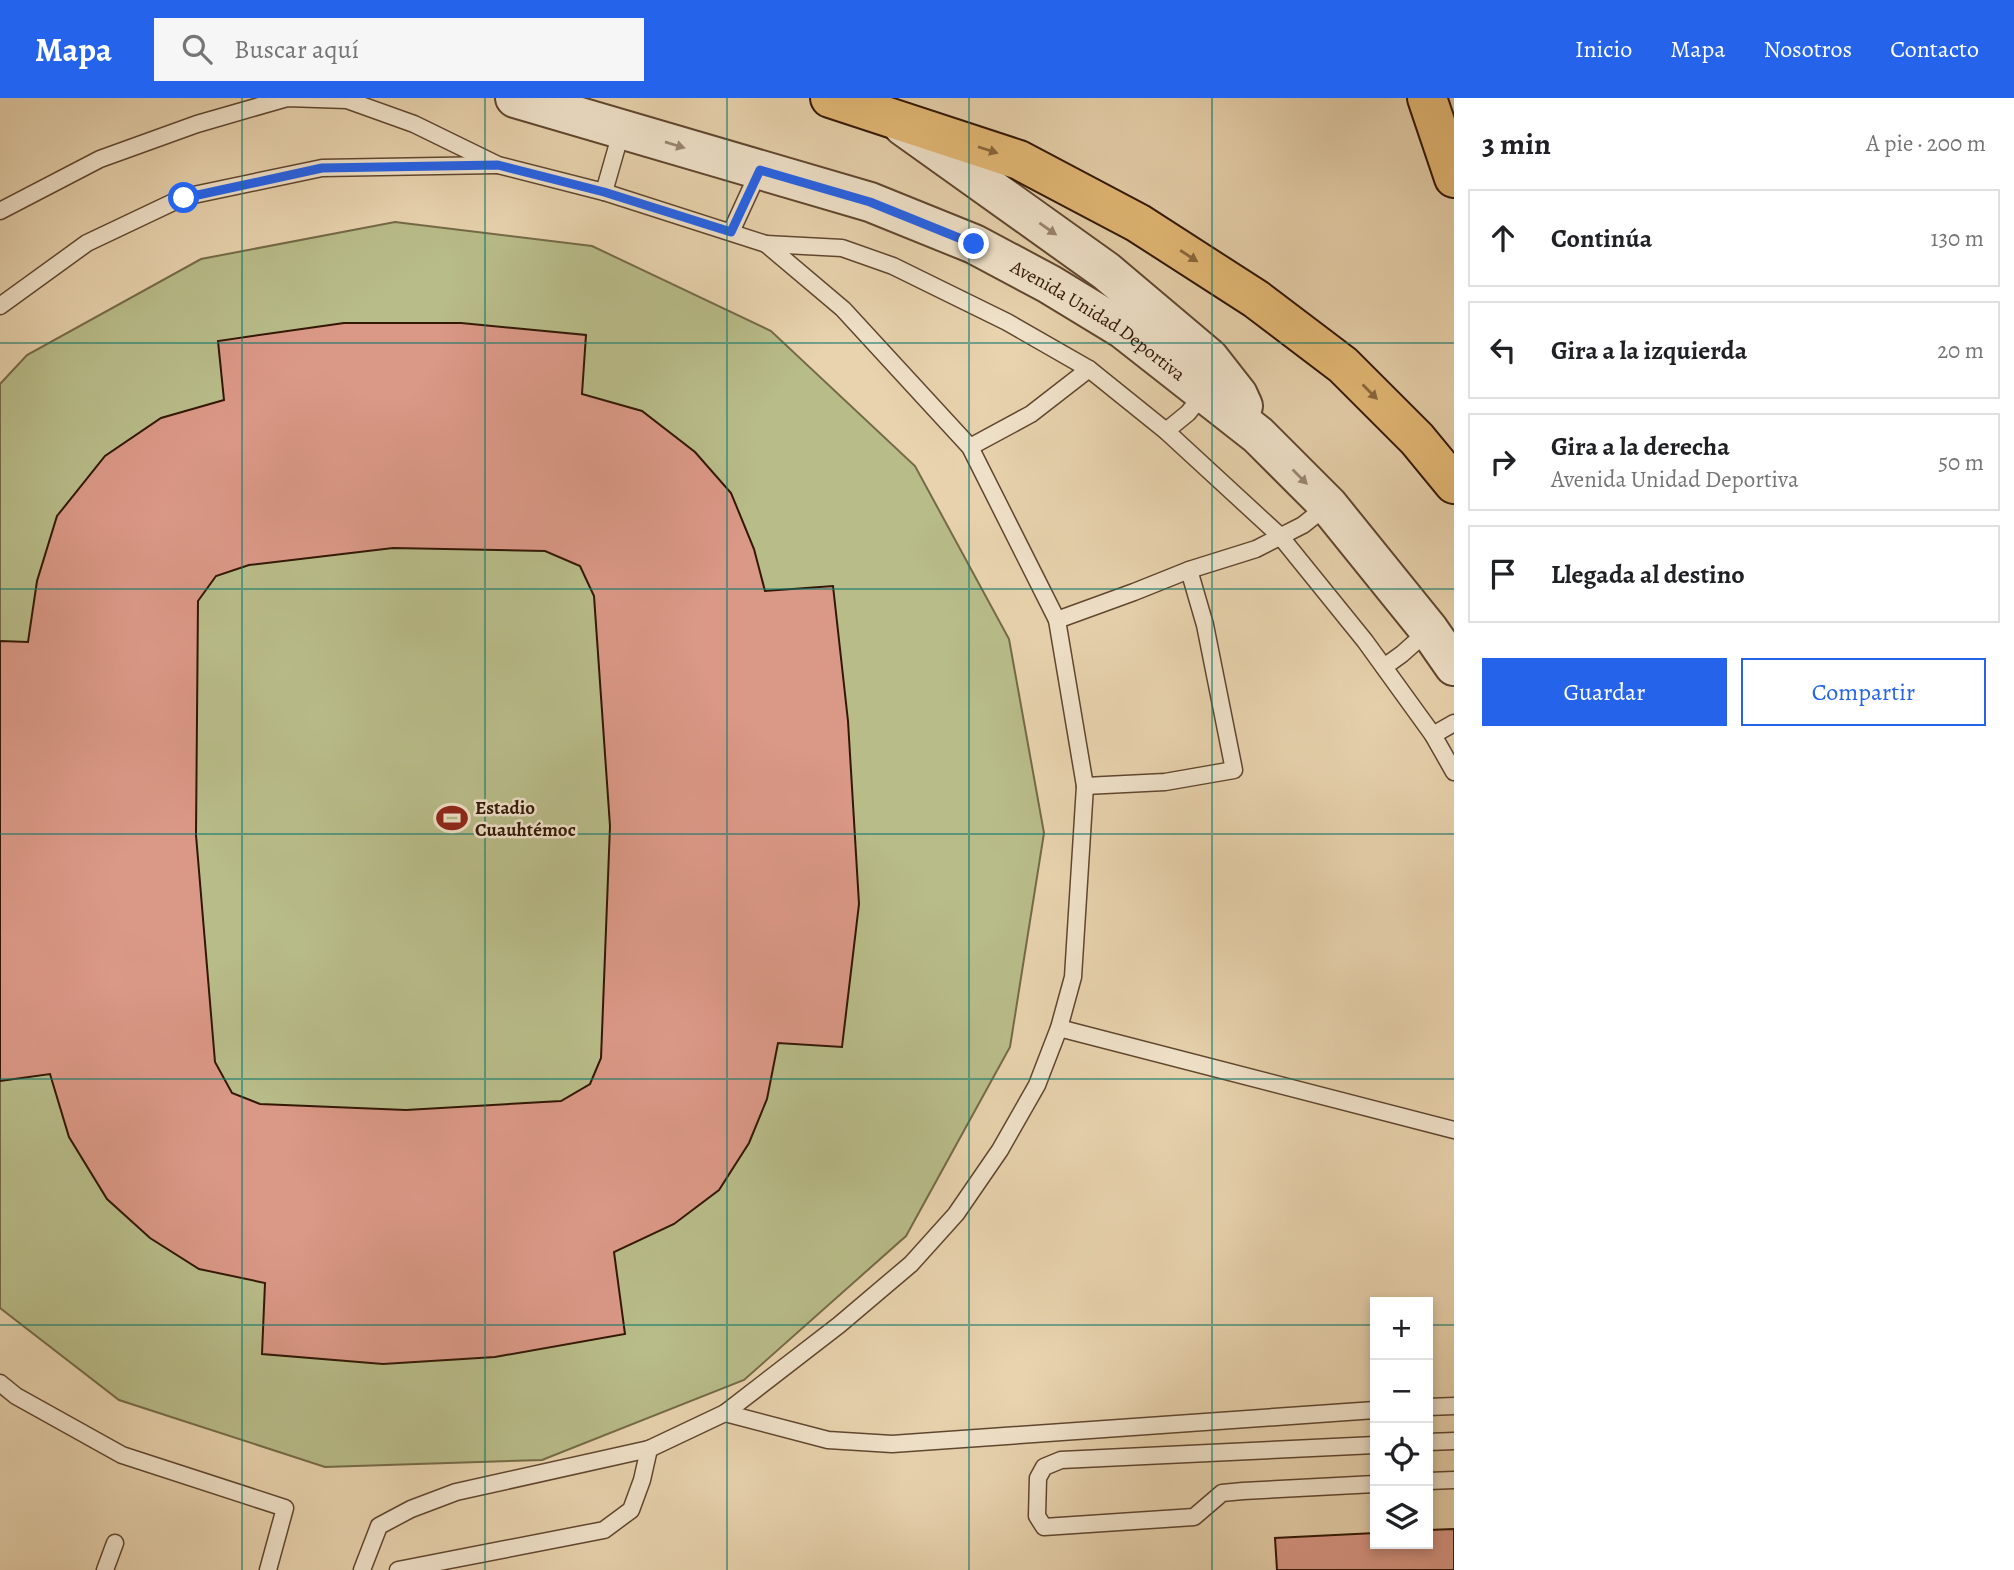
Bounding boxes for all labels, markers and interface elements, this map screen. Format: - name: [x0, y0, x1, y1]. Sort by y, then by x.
- search box: [154, 18, 644, 81]
- text: Mapa: [35, 27, 112, 72]
- icon: search: [178, 30, 216, 68]
- text: Buscar aquí: [234, 32, 359, 67]
- text: Inicio: [1575, 33, 1632, 65]
- text: Mapa: [1670, 33, 1725, 65]
- text: Nosotros: [1763, 33, 1852, 65]
- text: Contacto: [1890, 33, 1979, 65]
- text: 3 min: [1482, 124, 1551, 164]
- text: A pie · 200 m: [1866, 128, 1986, 159]
- one-way arrow: [665, 140, 686, 150]
- one-way arrow: [978, 145, 999, 156]
- route start: [168, 182, 199, 213]
- icon: ahead: [1484, 219, 1522, 257]
- text: Continúa: [1551, 221, 1652, 256]
- one-way arrow: [1039, 222, 1057, 236]
- text: 130 m: [1931, 223, 1984, 254]
- route end: [958, 228, 989, 259]
- one-way arrow: [1179, 249, 1198, 262]
- street label: Avenida Unidad Deportiva: [1005, 253, 1191, 387]
- icon: left: [1484, 331, 1522, 369]
- text: Gira a la izquierda: [1551, 333, 1747, 368]
- text: 20 m: [1937, 335, 1984, 366]
- one-way arrow: [1362, 384, 1378, 400]
- text: Gira a la derecha: [1551, 429, 1730, 464]
- icon: right: [1484, 443, 1522, 481]
- text: 50 m: [1938, 447, 1984, 478]
- text: Avenida Unidad Deportiva: [1551, 464, 1799, 495]
- one-way arrow: [1291, 468, 1308, 485]
- icon: arrive: [1484, 555, 1522, 593]
- text: Llegada al destino: [1551, 557, 1745, 592]
- button: Guardar: [1482, 658, 1727, 726]
- button: Compartir: [1741, 658, 1986, 726]
- place label: Estadio Cuauhtémoc: [475, 795, 576, 843]
- sports icon: Estadio Cuauhtémoc: [435, 801, 469, 835]
- map controls: [1370, 1297, 1433, 1549]
- button: +: [1370, 1297, 1433, 1360]
- button: −: [1370, 1360, 1433, 1423]
- button: locate: [1370, 1423, 1433, 1486]
- button: layers: [1370, 1486, 1433, 1549]

